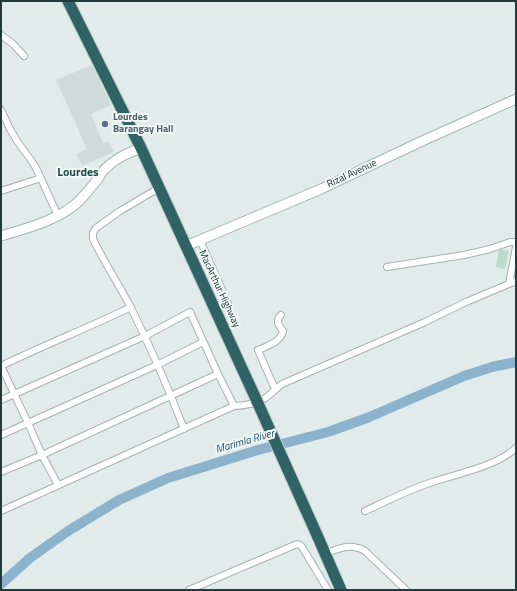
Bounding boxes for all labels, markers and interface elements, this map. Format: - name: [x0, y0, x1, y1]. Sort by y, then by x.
- place label: Lourdes Barangay Hall: [113, 112, 173, 136]
- marker: Lourdes Barangay Hall: [100, 119, 110, 129]
- street label: Rizal Avenue: [325, 157, 379, 191]
- district label: Lourdes: [57, 166, 99, 180]
- street label: MacArthur Highway: [196, 248, 242, 330]
- water label: Marimla River: [214, 427, 276, 457]

